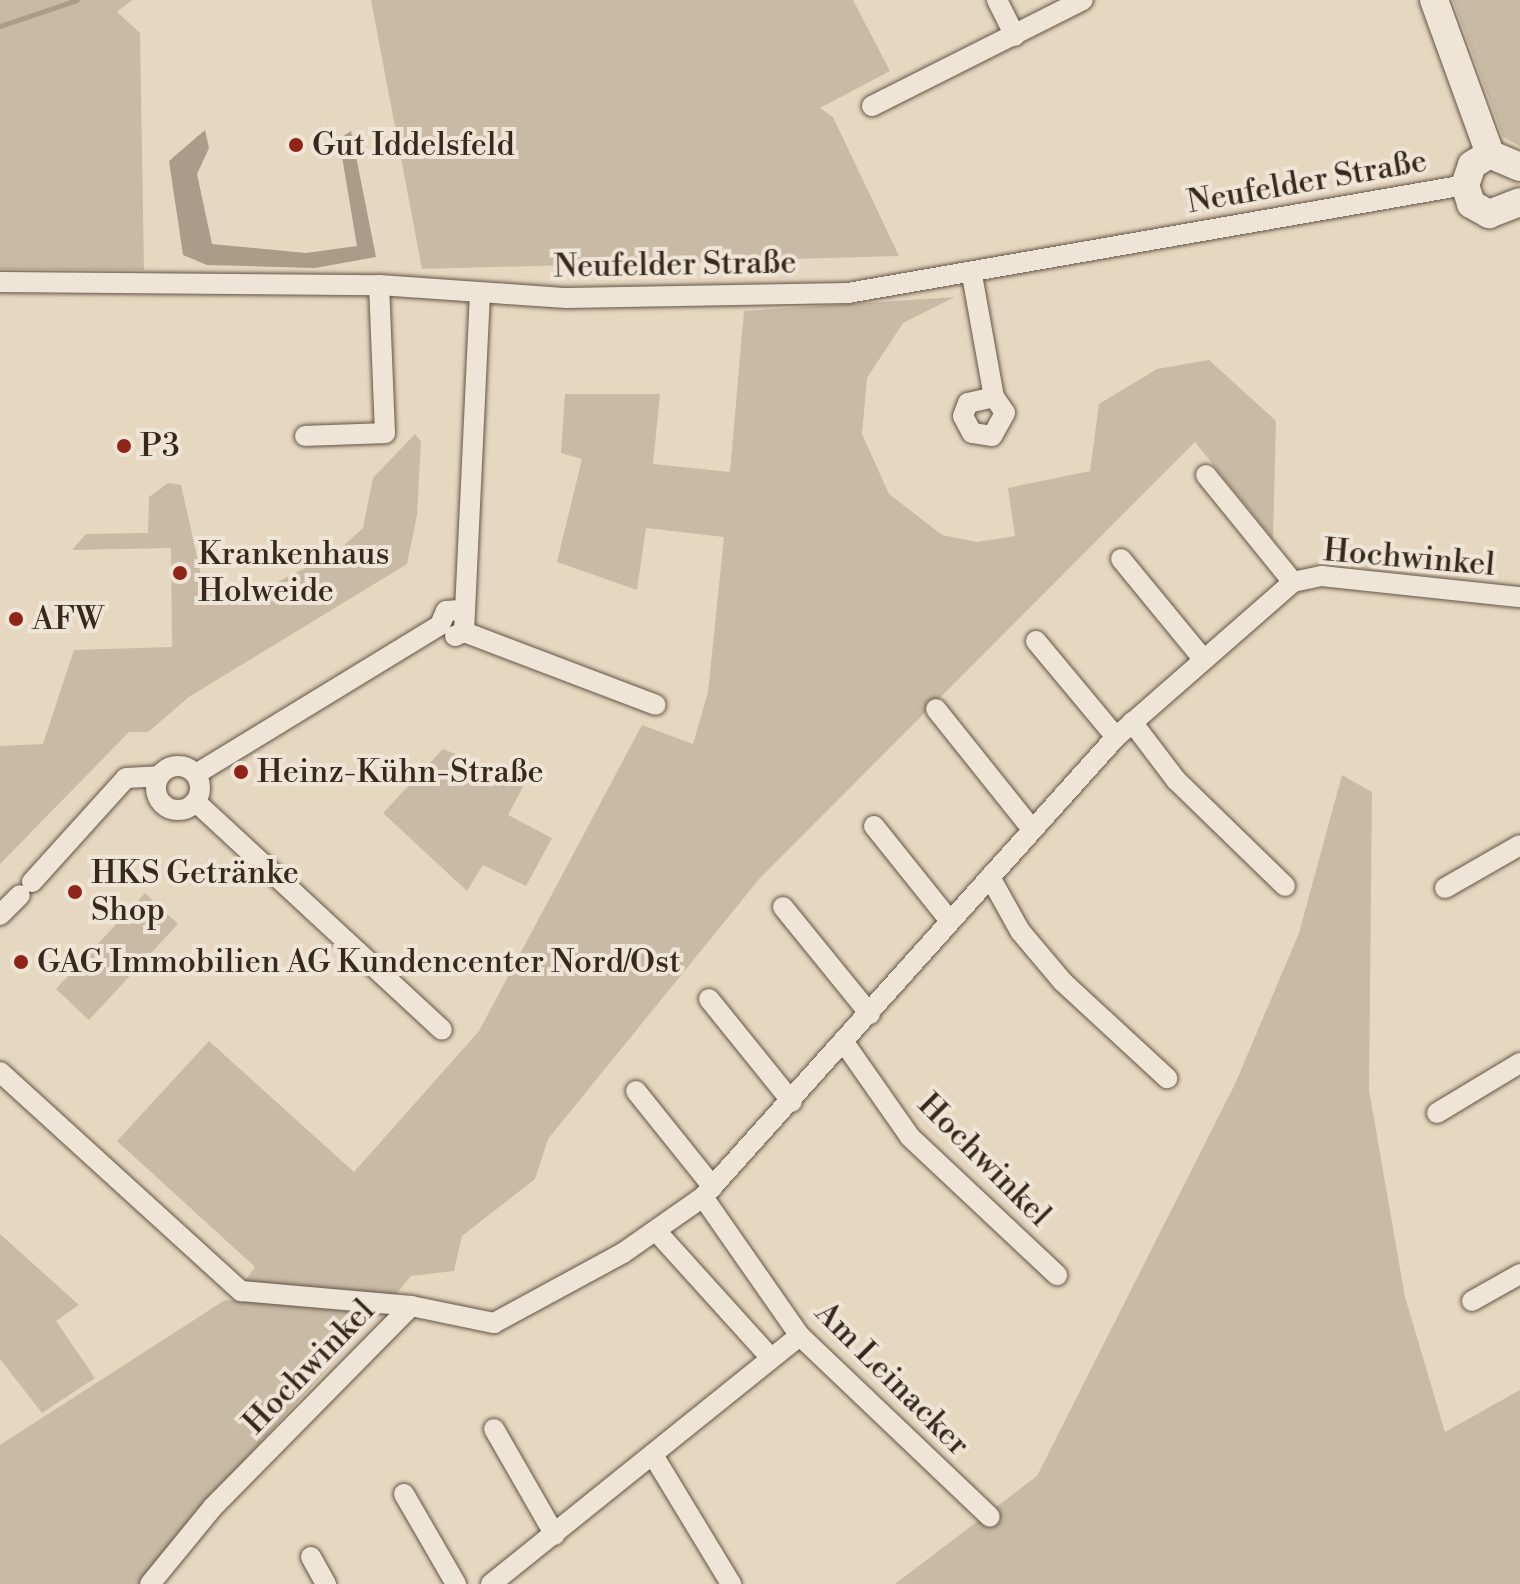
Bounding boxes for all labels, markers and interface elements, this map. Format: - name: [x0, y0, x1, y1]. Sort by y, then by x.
- place label: Gut Iddelsfeld: [312, 126, 515, 164]
- marker: Gut Iddelsfeld: [287, 136, 305, 154]
- street label: Neufelder Straße: [1184, 142, 1430, 222]
- street label: Neufelder Straße: [553, 244, 797, 286]
- place label: P3: [140, 427, 180, 465]
- marker: P3: [115, 437, 133, 455]
- street label: Hochwinkel: [1322, 531, 1496, 585]
- place label: Krankenhaus Holweide: [198, 536, 389, 611]
- marker: Krankenhaus Holweide: [169, 562, 191, 584]
- place label: AFW: [32, 600, 104, 638]
- marker: AFW: [7, 610, 25, 628]
- place label: Heinz-Kühn-Straße: [257, 753, 544, 791]
- marker: Heinz-Kühn-Straße: [232, 763, 250, 781]
- place label: HKS Getränke Shop: [91, 855, 299, 930]
- marker: HKS Getränke Shop: [66, 883, 84, 901]
- place label: GAG Immobilien AG Kundencenter Nord/Ost: [37, 943, 681, 981]
- marker: GAG Immobilien AG Kundencenter Nord/Ost: [12, 953, 30, 971]
- street label: Hochwinkel: [910, 1086, 1058, 1234]
- street label: Hochwinkel: [235, 1292, 383, 1442]
- street label: Am Leinacker: [807, 1294, 977, 1464]

